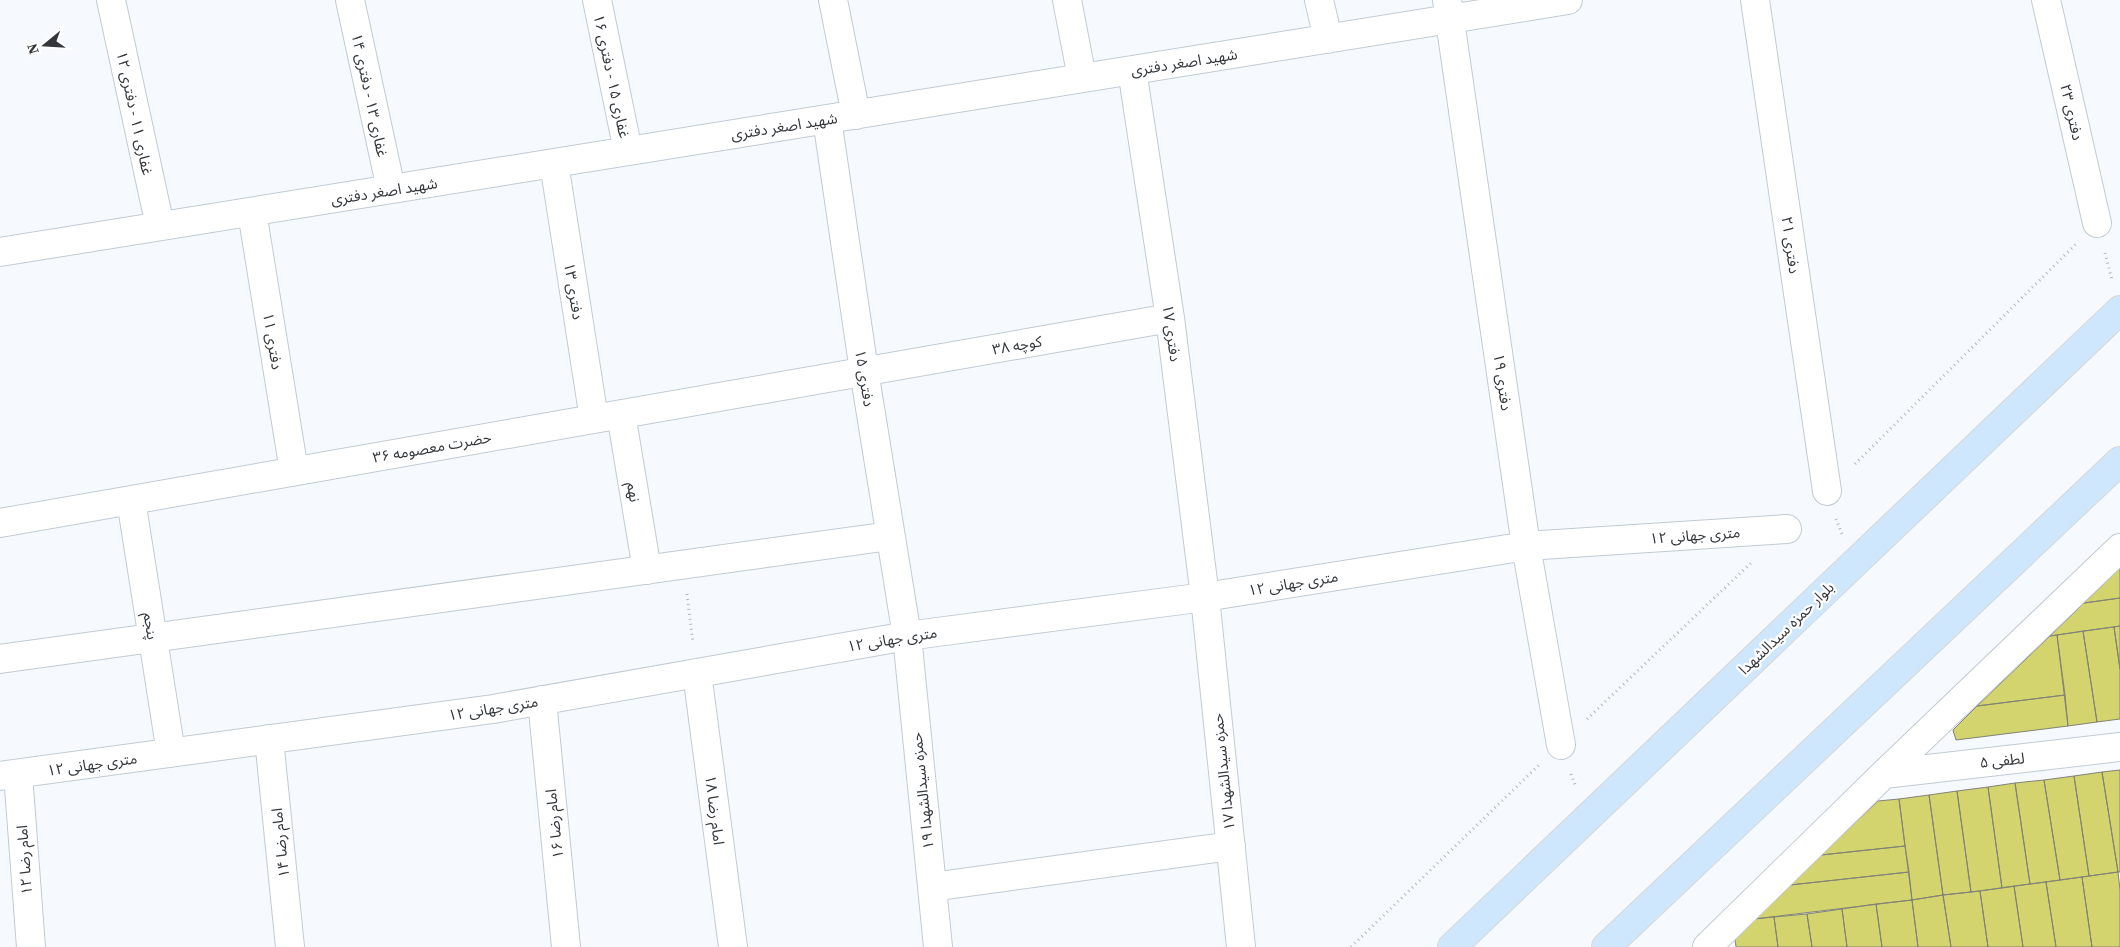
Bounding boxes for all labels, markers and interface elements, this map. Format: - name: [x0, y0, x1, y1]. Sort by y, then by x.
- street label: غفاری ۱۵ - دفتری ۱۶: [589, 12, 635, 140]
- north arrow: [20, 20, 70, 70]
- street label: غفاری ۱۳ - دفتری ۱۴: [347, 31, 393, 159]
- text: N: [22, 41, 44, 57]
- street label: شهید اصغر دفتری: [1129, 43, 1239, 81]
- street label: غفاری ۱۱ - دفتری ۱۲: [112, 49, 158, 177]
- street label: دفتری ۲۳: [2055, 82, 2089, 142]
- street label: شهید اصغر دفتری: [729, 107, 839, 145]
- street label: شهید اصغر دفتری: [329, 172, 439, 210]
- street label: دفتری ۲۱: [1777, 215, 1805, 275]
- street label: دفتری ۱۳: [559, 261, 589, 321]
- street label: دفتری ۱۷: [1158, 303, 1186, 363]
- street label: دفتری ۱۱: [258, 311, 288, 371]
- street label: کوچه ۳۸: [991, 330, 1044, 360]
- street label: دفتری ۱۵: [850, 348, 880, 408]
- street label: دفتری ۱۹: [1489, 352, 1517, 412]
- street label: حضرت معصومه ۳۶: [371, 426, 493, 468]
- street label: نهم: [621, 480, 646, 504]
- street label: ۱۲ متری جهانی: [1649, 521, 1741, 549]
- street label: ۱۲ متری جهانی: [1246, 566, 1340, 600]
- street label: بلوار حمزه سیدالشهدا: [1734, 577, 1838, 679]
- street label: پنجم: [137, 611, 164, 641]
- street label: ۱۲ متری جهانی: [845, 622, 939, 656]
- street label: ۱۲ متری جهانی: [446, 691, 540, 725]
- street label: حمزه سیدالشهدا ۱۷: [1206, 712, 1240, 832]
- street label: حمزه سیدالشهدا ۱۹: [905, 731, 939, 851]
- street label: ۱۲ متری جهانی: [46, 747, 138, 781]
- street label: لطفی ۵: [1978, 747, 2026, 773]
- street label: امام رضا ۱۸: [699, 774, 730, 846]
- street label: امام رضا ۱۶: [540, 788, 569, 860]
- street label: امام رضا ۱۴: [266, 807, 295, 879]
- street label: امام رضا ۱۲: [11, 824, 38, 896]

